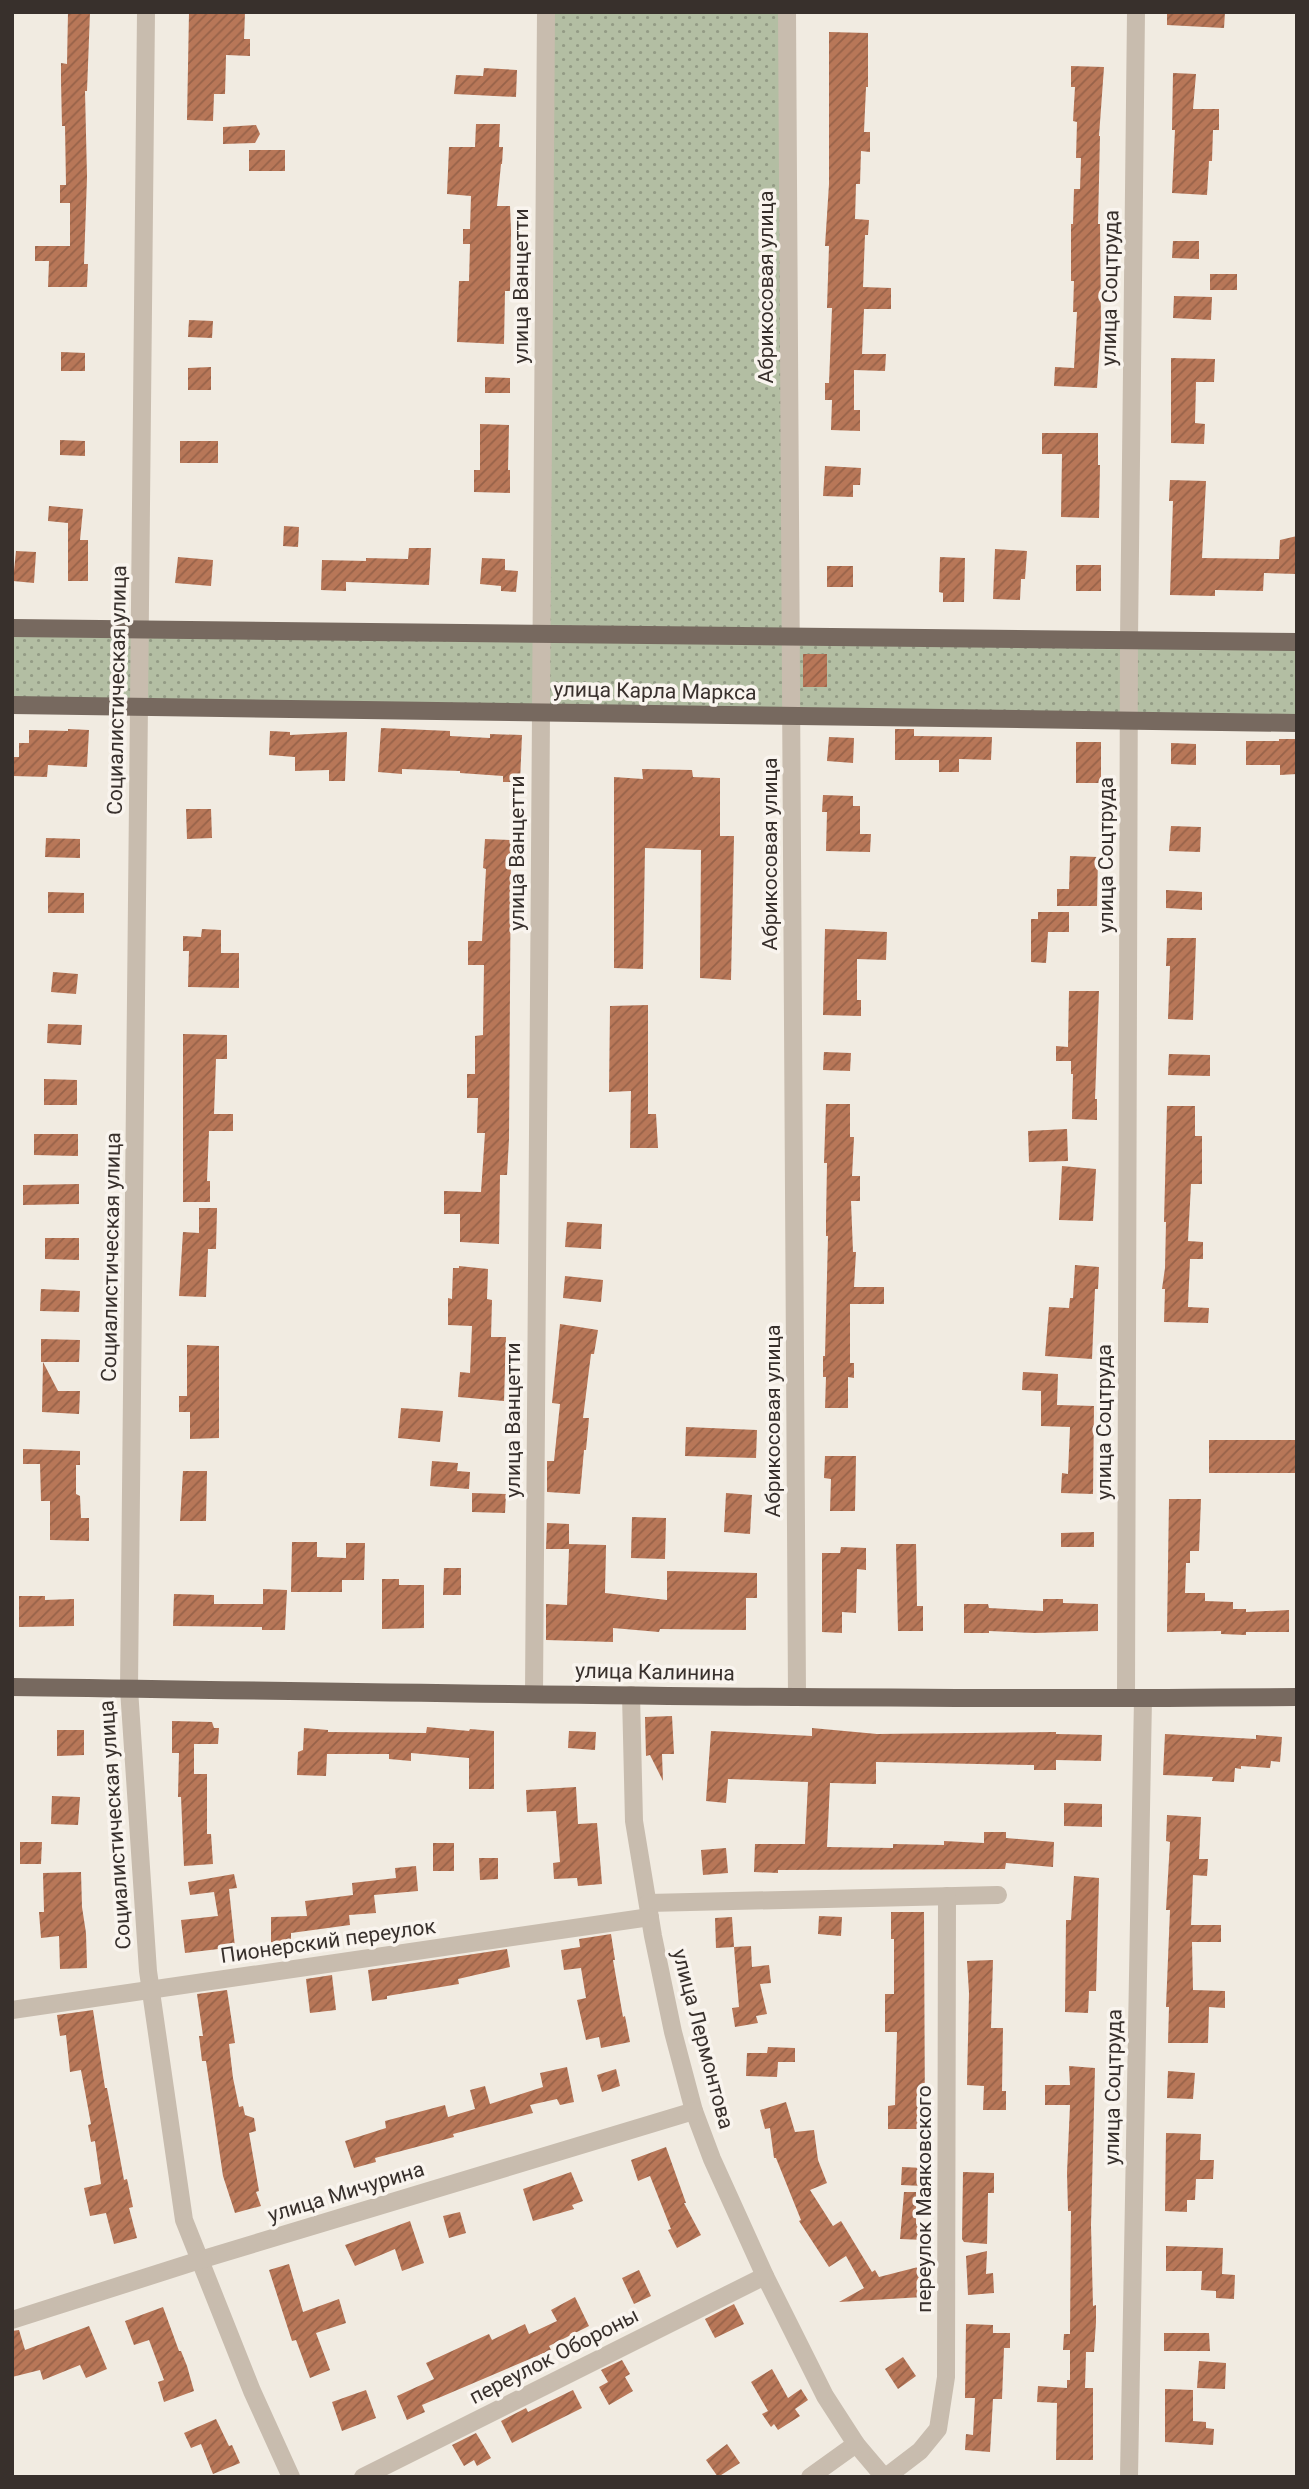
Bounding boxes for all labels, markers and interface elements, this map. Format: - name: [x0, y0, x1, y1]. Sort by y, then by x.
- street label: Абрикосовая улица: [754, 191, 778, 383]
- street label: улица Ванцетти: [509, 208, 533, 364]
- street label: улица Соцтруда: [1097, 210, 1123, 366]
- street label: Социалистическая улица: [103, 565, 131, 815]
- street label: улица Карла Маркса: [553, 677, 757, 705]
- street label: Абрикосовая улица: [758, 758, 782, 950]
- street label: улица Ванцетти: [505, 775, 529, 931]
- street label: улица Соцтруда: [1094, 777, 1118, 933]
- street label: Социалистическая улица: [97, 1132, 125, 1382]
- street label: Абрикосовая улица: [761, 1325, 785, 1517]
- street label: улица Ванцетти: [501, 1342, 525, 1498]
- street label: улица Соцтруда: [1092, 1344, 1116, 1500]
- street label: улица Калинина: [575, 1659, 735, 1685]
- street label: Социалистическая улица: [94, 1700, 136, 1950]
- street label: Пионерский переулок: [219, 1914, 438, 1968]
- street label: улица Лермонтова: [667, 1946, 739, 2132]
- street label: улица Соцтруда: [1100, 2009, 1126, 2165]
- street label: переулок Маяковского: [912, 2085, 936, 2313]
- street label: улица Мичурина: [265, 2157, 427, 2227]
- street label: переулок Обороны: [465, 2303, 643, 2409]

